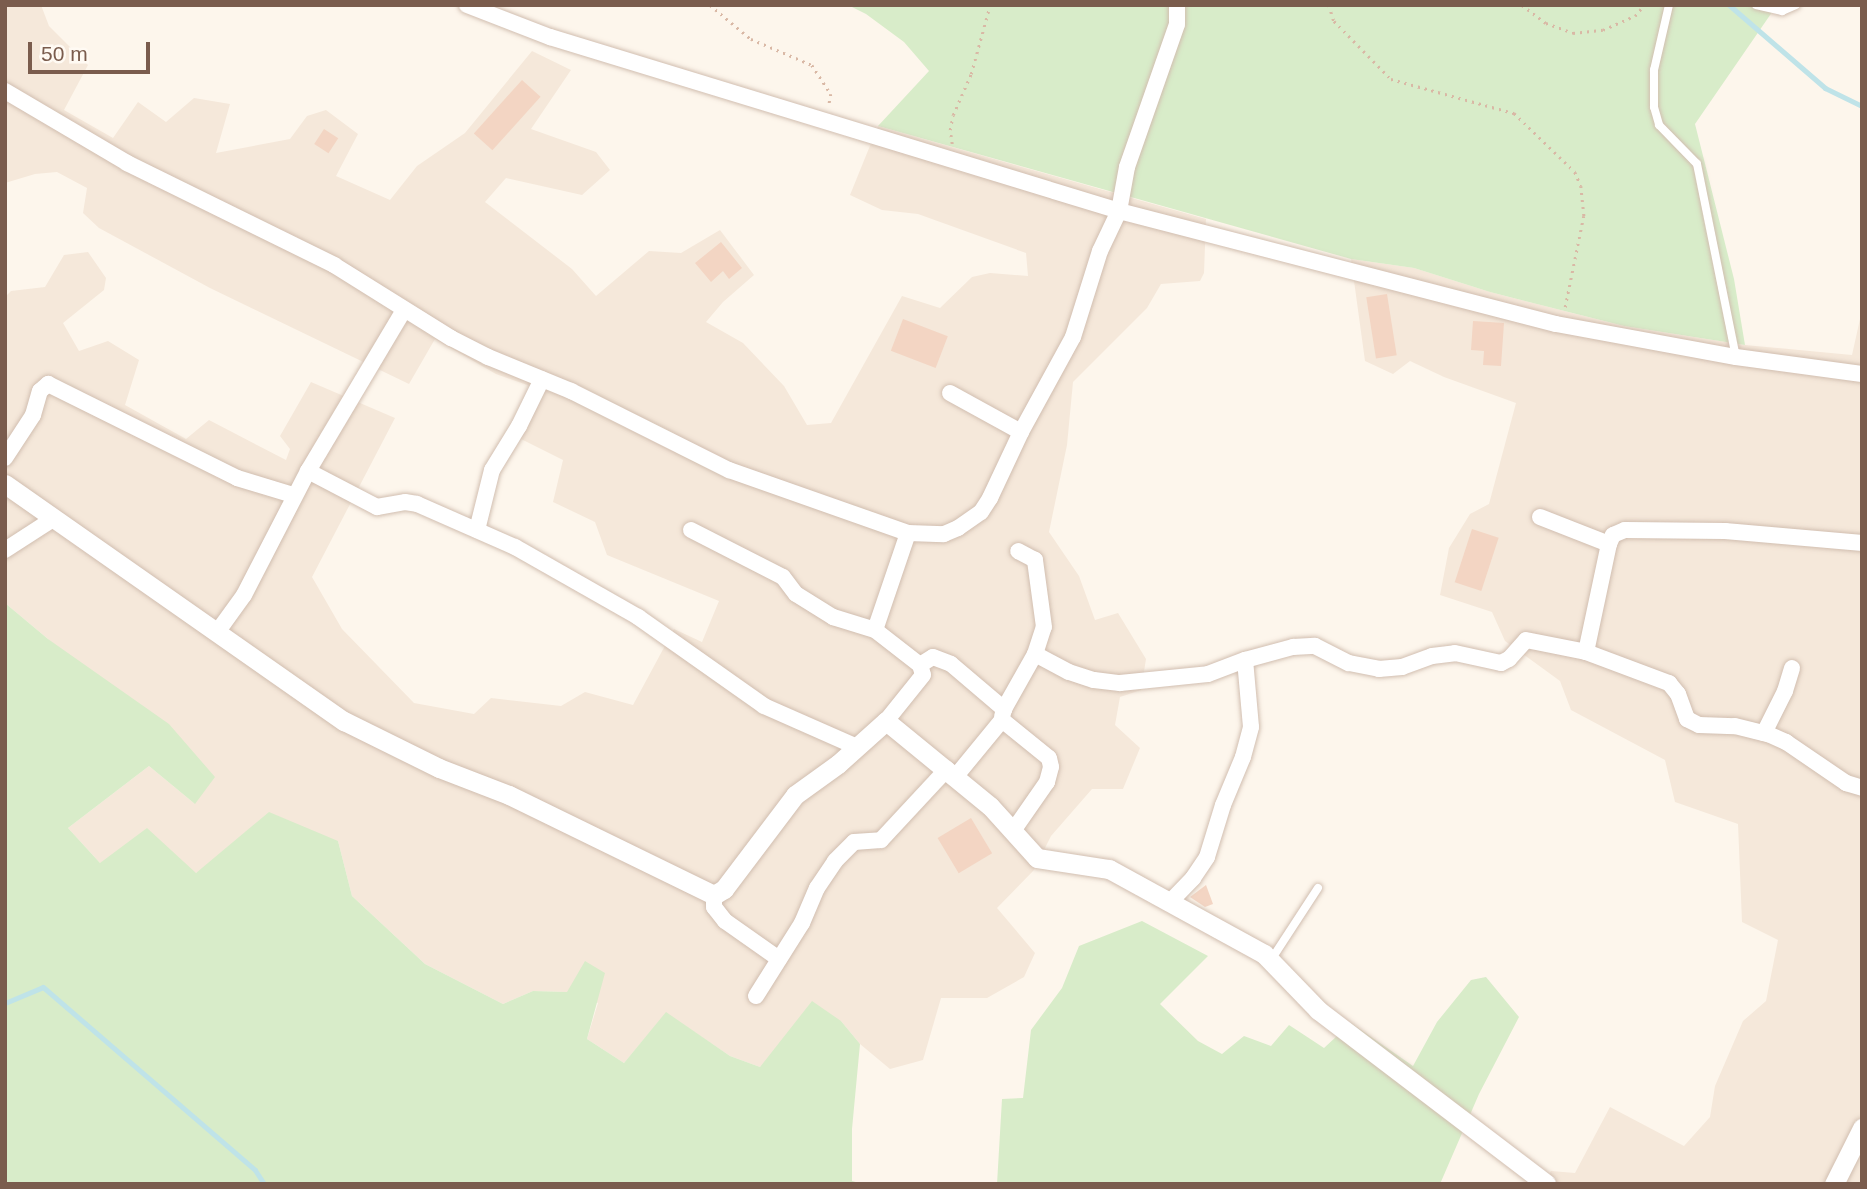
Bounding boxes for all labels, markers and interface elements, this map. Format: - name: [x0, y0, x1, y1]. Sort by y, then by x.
- scale bar: [32, 28, 154, 72]
- text: 50 m: [41, 42, 88, 65]

